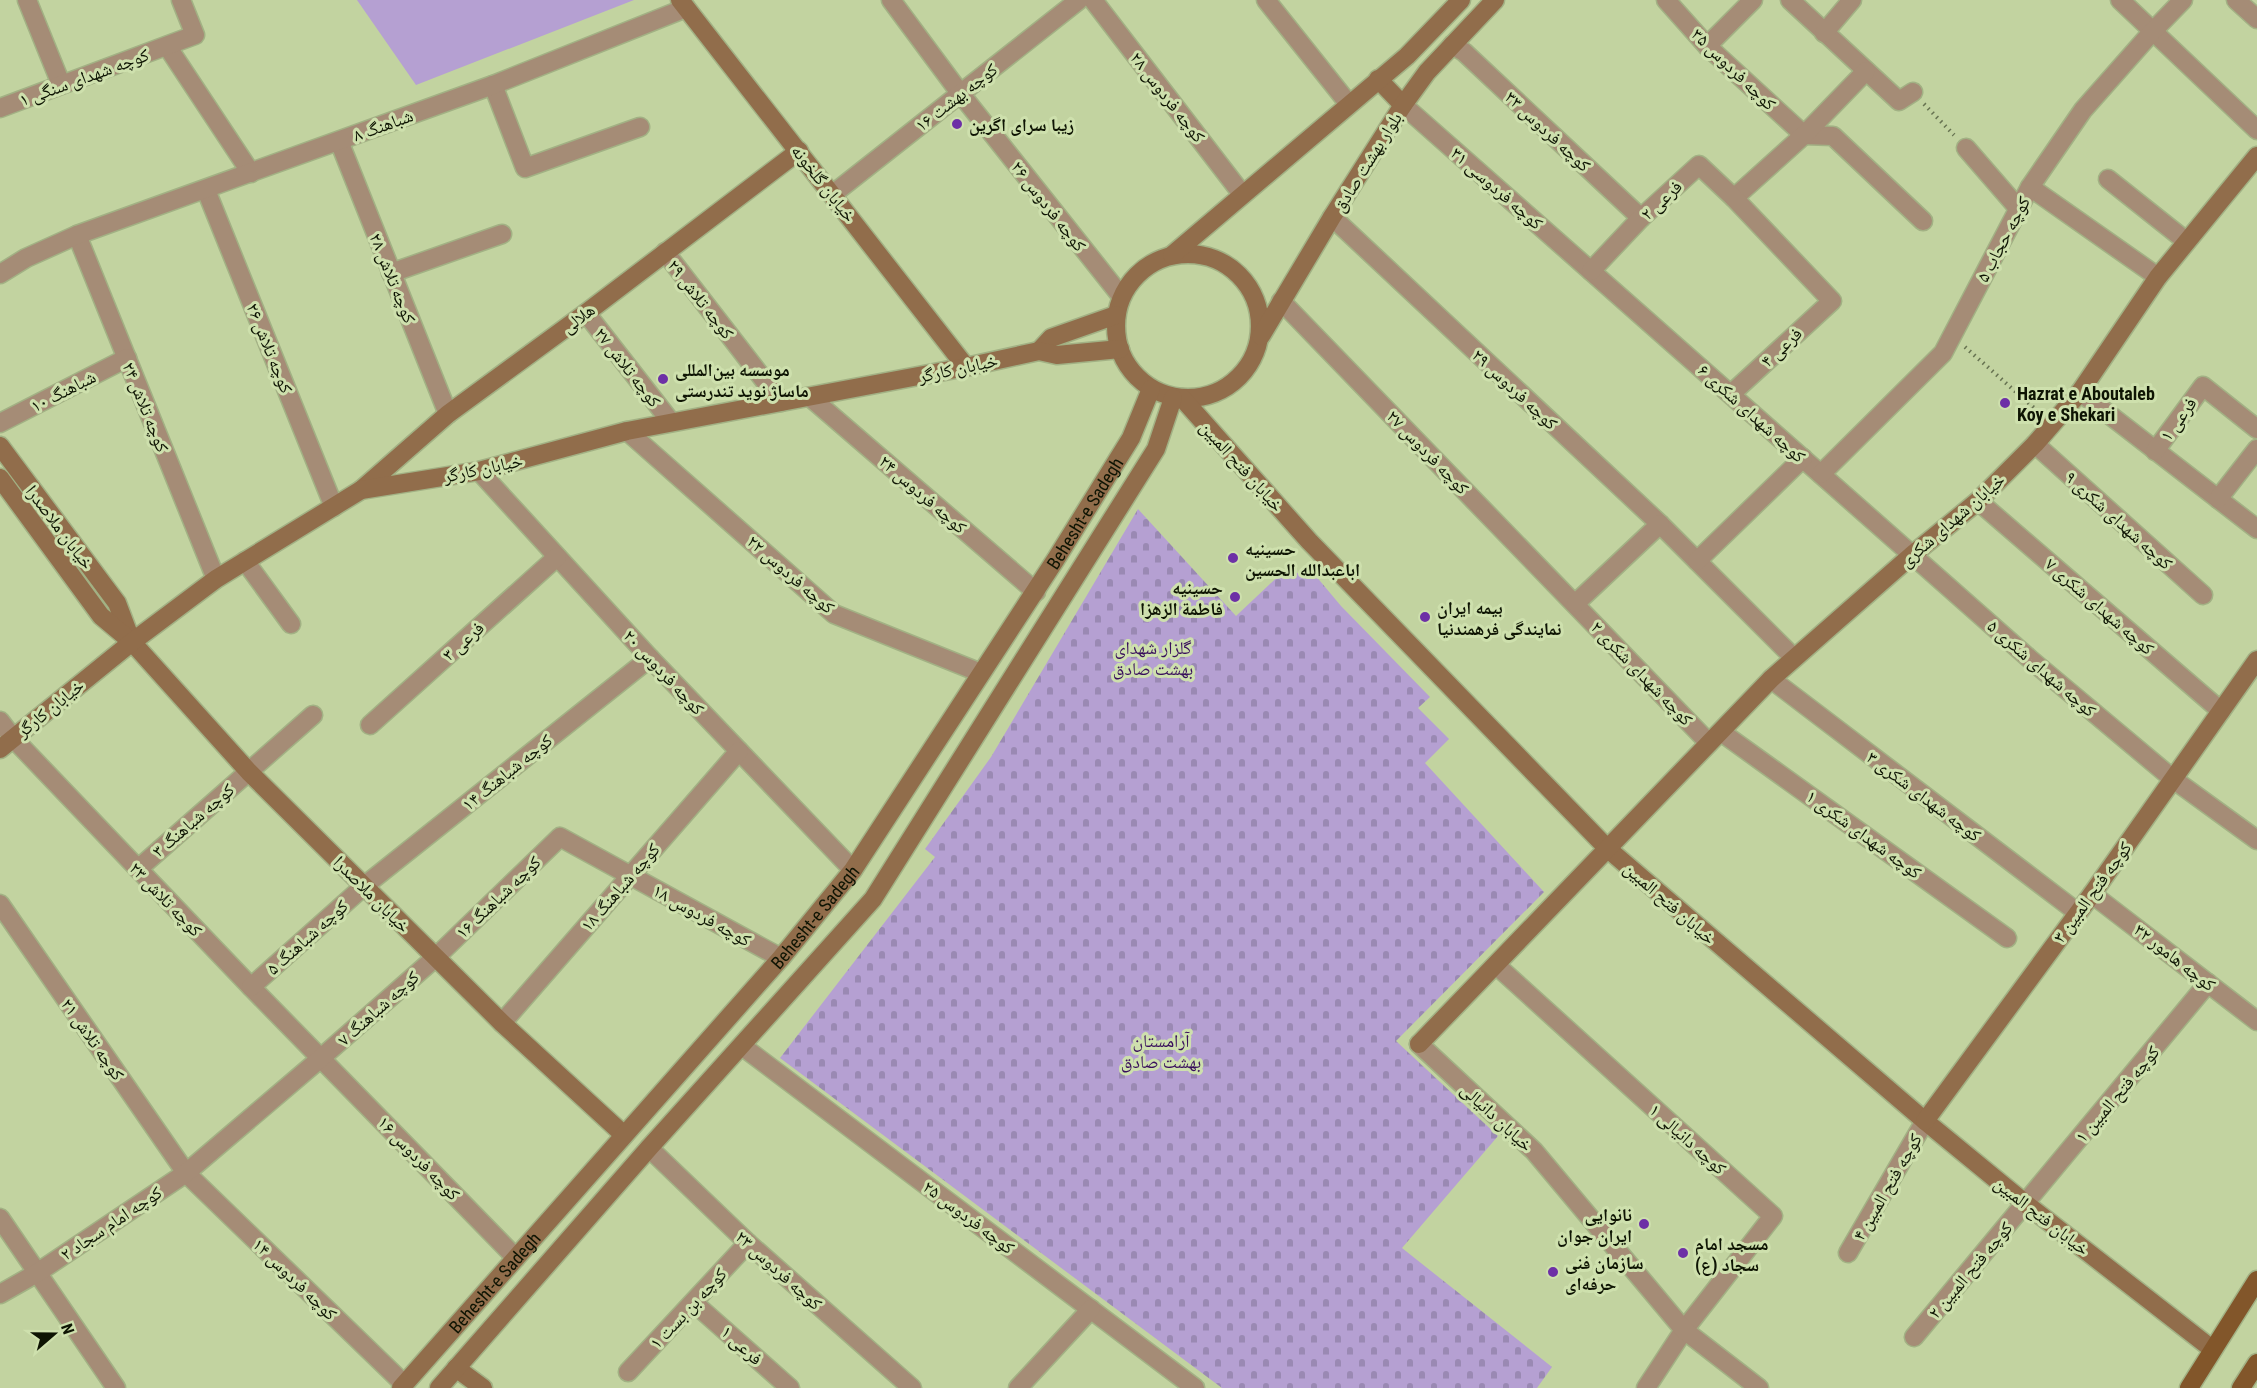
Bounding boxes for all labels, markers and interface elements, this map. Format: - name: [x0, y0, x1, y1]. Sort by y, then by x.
- street label: کوچه فردوس ۳۵: [1687, 24, 1781, 115]
- street label: کوچه شهدای سنگی ۱: [16, 44, 152, 111]
- street label: کوچه فردوس ۲۸: [1125, 48, 1210, 147]
- street label: کوچه بهشت ۱۶: [911, 58, 1002, 136]
- street label: کوچه فردوس ۳۳: [1500, 86, 1595, 177]
- street label: شباهنگ ۸: [350, 104, 416, 146]
- street label: بلوار بهشت صادق: [1328, 108, 1407, 216]
- place label: زیبا سرای اگرین: [969, 114, 1074, 136]
- marker: زیبا سرای اگرین: [950, 117, 964, 131]
- street label: خیابان گلخونه: [787, 140, 861, 226]
- street label: کوچه فردوسی ۳۱: [1446, 142, 1548, 235]
- street label: کوچه فردوس ۲۶: [1006, 157, 1091, 256]
- street label: فرعی ۲: [1636, 176, 1687, 225]
- street label: کوچه حجاب ۵: [1972, 192, 2035, 286]
- street label: کوچه تلاش ۲۸: [364, 230, 421, 327]
- street label: کوچه تلاش ۲۹: [663, 255, 739, 344]
- street label: هلالی: [557, 299, 599, 338]
- street label: کوچه تلاش ۲۶: [241, 300, 298, 397]
- street label: کوچه تلاش ۲۷: [590, 323, 666, 412]
- street label: فرعی ۴: [1756, 323, 1807, 372]
- street label: کوچه فردوس ۲۹: [1467, 344, 1562, 435]
- street label: خیابان کارگر: [916, 349, 1000, 388]
- street label: کوچه تلاش ۲۴: [117, 359, 174, 456]
- place label: موسسه بین‌المللی ماساژ نوید تندرستی: [675, 359, 809, 402]
- street label: کوچه شهدای شکری ۶: [1693, 359, 1810, 468]
- street label: شباهنگ ۱۰: [27, 366, 99, 417]
- marker: موسسه بین‌المللی ماساژ نوید تندرستی: [656, 372, 670, 386]
- place label: Hazrat e Aboutaleb Koy e Shekari: [2017, 383, 2155, 425]
- street label: فرعی ۱: [2155, 393, 2202, 445]
- marker: Hazrat e Aboutaleb Koy e Shekari: [1998, 396, 2012, 410]
- street label: کوچه فردوس ۲۷: [1382, 406, 1474, 500]
- street label: خیابان فتح المبین: [1194, 416, 1288, 517]
- street label: خیابان کارگر: [441, 449, 525, 488]
- street label: کوچه فردوس ۲۴: [874, 450, 971, 539]
- street label: Behesht-e Sadegh: [1042, 453, 1127, 573]
- street label: کوچه شهدای شکری ۹: [2060, 466, 2177, 575]
- street label: خیابان شهدای شکری: [1895, 469, 2009, 572]
- street label: خیابان ملاصدرا: [21, 481, 98, 574]
- street label: کوچه فردوس ۲۲: [742, 530, 839, 619]
- place label: حسینیه اباعبدالله الحسین: [1245, 538, 1360, 581]
- marker: حسینیه اباعبدالله الحسین: [1226, 551, 1240, 565]
- street label: کوچه شهدای شکری ۷: [2041, 553, 2159, 660]
- place label: حسینیه فاطمة الزهزا: [1140, 577, 1223, 619]
- marker: حسینیه فاطمة الزهزا: [1228, 590, 1242, 604]
- place label: بیمه ایران نمایندگی فرهمندنیا: [1437, 597, 1561, 640]
- marker: بیمه ایران نمایندگی فرهمندنیا: [1418, 610, 1432, 624]
- street label: کوچه شهدای شکری ۵: [1983, 615, 2101, 722]
- street label: کوچه شهدای شکری ۲: [1586, 616, 1698, 731]
- street label: فرعی ۳: [438, 617, 489, 666]
- street label: کوچه فردوس ۲۰: [618, 625, 709, 720]
- park label: گلزار شهدای بهشت صادق: [1113, 637, 1193, 680]
- street label: خیابان کارگر: [11, 675, 88, 743]
- street label: کوچه شباهنگ ۱۴: [458, 729, 557, 815]
- street label: کوچه شهدای شکری ۳: [1862, 746, 1985, 847]
- street label: کوچه شباهنگ ۳: [148, 778, 239, 862]
- street label: کوچه شهدای شکری ۱: [1802, 785, 1926, 884]
- street label: کوچه فتح المبین ۳: [2048, 837, 2138, 948]
- street label: کوچه شباهنگ ۱۸: [576, 838, 665, 936]
- street label: خیابان ملاصدرا: [329, 851, 415, 937]
- street label: کوچه شباهنگ ۱۶: [451, 851, 546, 943]
- street label: کوچه تلاش ۲۳: [125, 857, 207, 942]
- street label: خیابان فتح المبین: [1619, 857, 1720, 950]
- street label: Behesht-e Sadegh: [766, 861, 863, 973]
- street label: کوچه فردوس ۱۸: [649, 879, 755, 952]
- street label: کوچه شباهنگ ۵: [262, 895, 353, 979]
- street label: کوچه هامور ۳۲: [2130, 919, 2220, 996]
- street label: کوچه شباهنگ ۷: [333, 966, 424, 1050]
- street label: کوچه تلاش ۲۱: [56, 994, 129, 1085]
- park label: آرامستان بهشت صادق: [1121, 1030, 1201, 1073]
- street label: کوچه فتح المبین ۱: [2070, 1041, 2165, 1148]
- street label: خیابان دانیالی: [1456, 1078, 1537, 1156]
- street label: کوچه دانیالی ۱: [1645, 1099, 1731, 1180]
- street label: کوچه فردوس ۱۶: [373, 1112, 465, 1206]
- street label: کوچه فتح المبین ۴: [1848, 1129, 1928, 1245]
- street label: خیابان فتح المبین: [1989, 1172, 2094, 1261]
- street label: کوچه فردوس ۲۵: [919, 1176, 1019, 1259]
- street label: کوچه امام سجاد ۲: [56, 1181, 167, 1266]
- place label: نانوایی ایران جوان: [1557, 1204, 1632, 1247]
- marker: نانوایی ایران جوان: [1637, 1217, 1651, 1231]
- street label: کوچه فتح المبین ۲: [1923, 1217, 2018, 1324]
- street label: کوچه فردوس ۲۳: [731, 1226, 827, 1315]
- street label: Behesht-e Sadegh: [444, 1228, 544, 1337]
- place label: مسجد امام سجاد (ع): [1695, 1233, 1769, 1276]
- street label: کوچه فردوس ۱۴: [248, 1234, 342, 1325]
- marker: مسجد امام سجاد (ع): [1676, 1246, 1690, 1260]
- place label: سازمان فنی حرفه‌ای: [1565, 1252, 1644, 1295]
- street label: کوچه بن بست ۱: [645, 1263, 732, 1354]
- marker: سازمان فنی حرفه‌ای: [1546, 1265, 1560, 1279]
- north arrow: [24, 1304, 84, 1364]
- text: N: [57, 1321, 78, 1337]
- street label: فرعی ۱: [716, 1321, 767, 1370]

